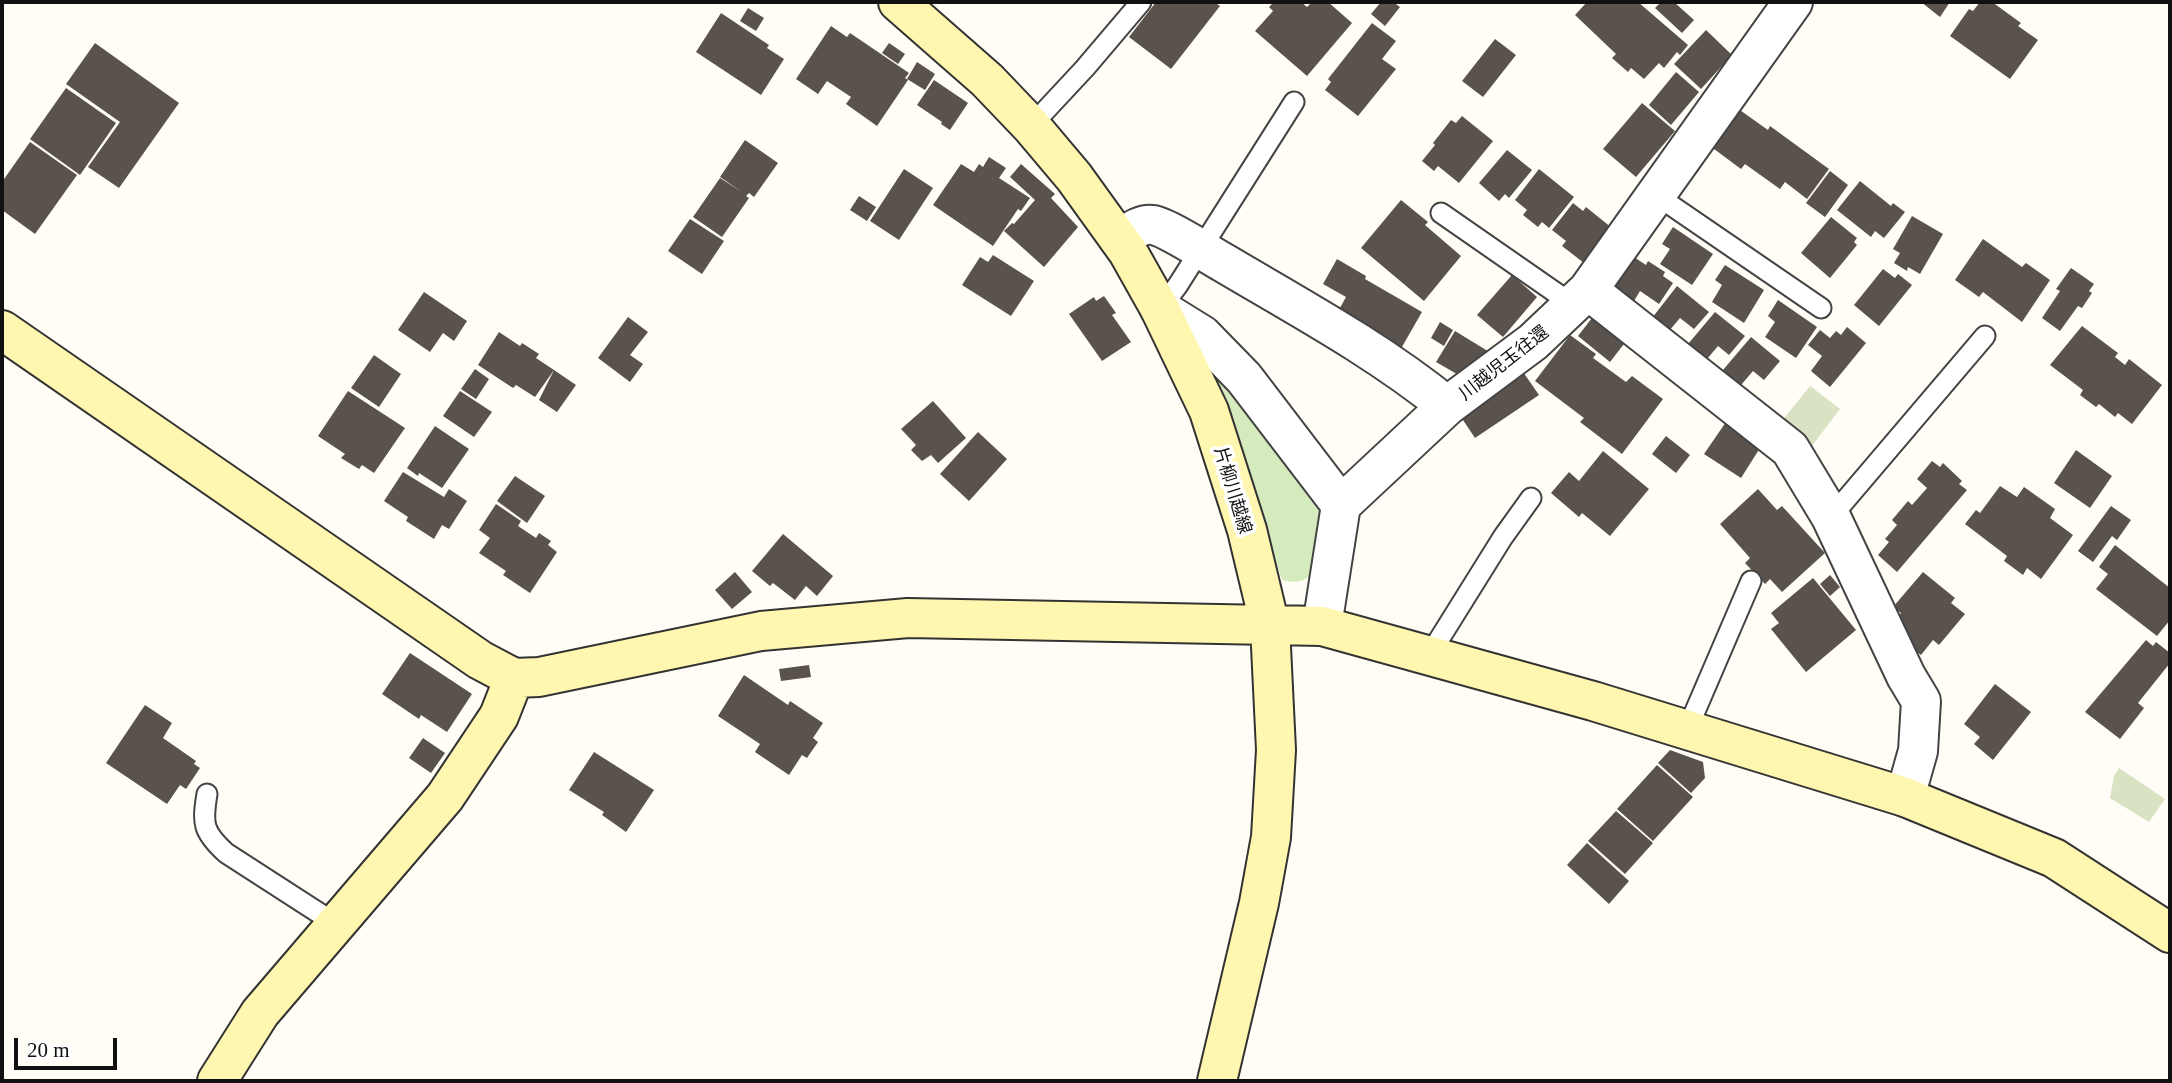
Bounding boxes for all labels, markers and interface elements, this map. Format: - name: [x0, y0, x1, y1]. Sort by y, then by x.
- street label: 川越児玉往還: [1454, 320, 1552, 404]
- street label: 片柳川越線: [1211, 444, 1257, 536]
- scale bar: [18, 1024, 121, 1068]
- text: 20 m: [27, 1038, 70, 1062]

